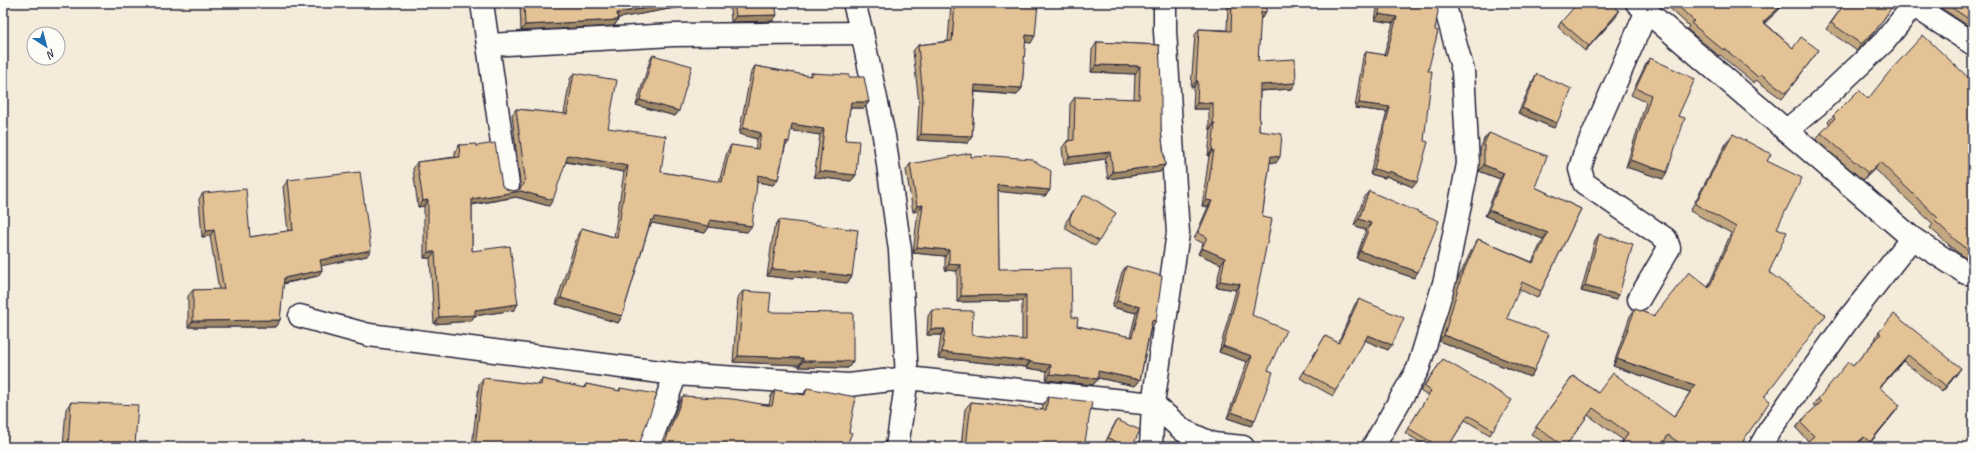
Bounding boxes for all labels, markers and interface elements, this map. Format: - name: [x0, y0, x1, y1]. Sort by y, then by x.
- north arrow: [26, 26, 66, 66]
- text: N: [43, 46, 59, 63]

